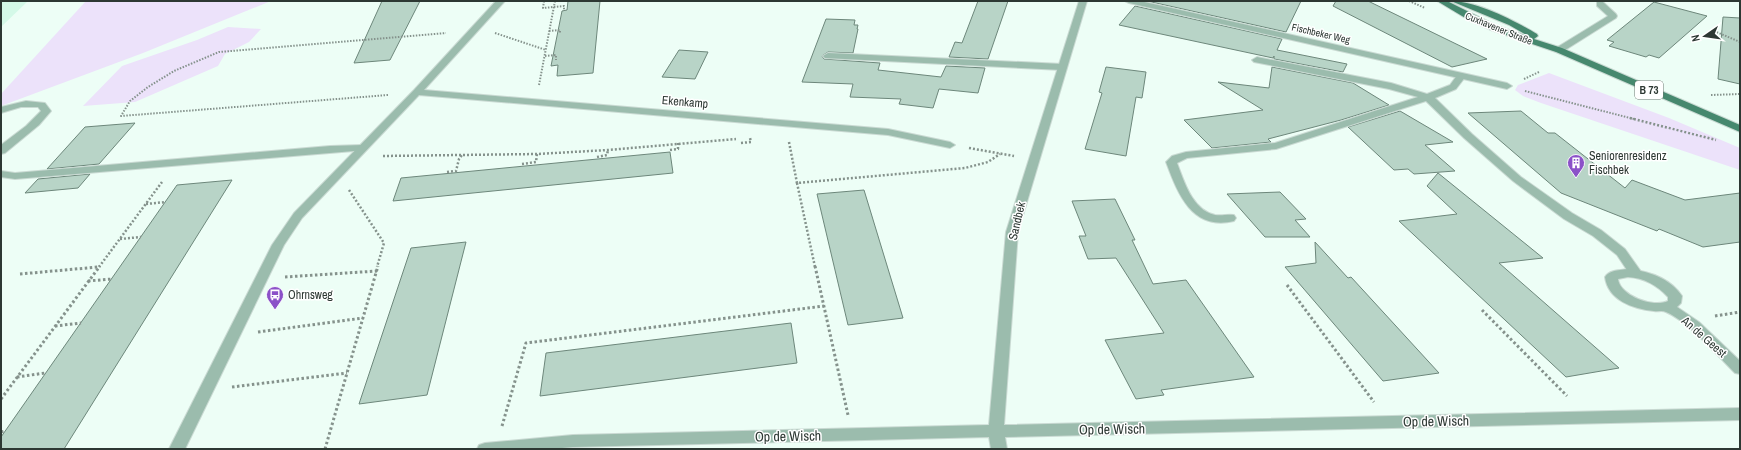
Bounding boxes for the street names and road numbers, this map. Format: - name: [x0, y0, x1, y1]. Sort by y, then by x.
- street label: Cuxhavener Straße: [1463, 9, 1535, 48]
- street label: Fischbeker Weg: [1290, 20, 1352, 47]
- road number: B 73: [1635, 81, 1663, 99]
- street label: Ekenkamp: [661, 92, 709, 112]
- street label: Sandbek: [1005, 200, 1029, 242]
- street label: An de Geest: [1677, 312, 1730, 361]
- street label: Op de Wisch: [1403, 411, 1469, 431]
- street label: Op de Wisch: [1079, 419, 1145, 439]
- street label: Op de Wisch: [755, 426, 821, 446]

